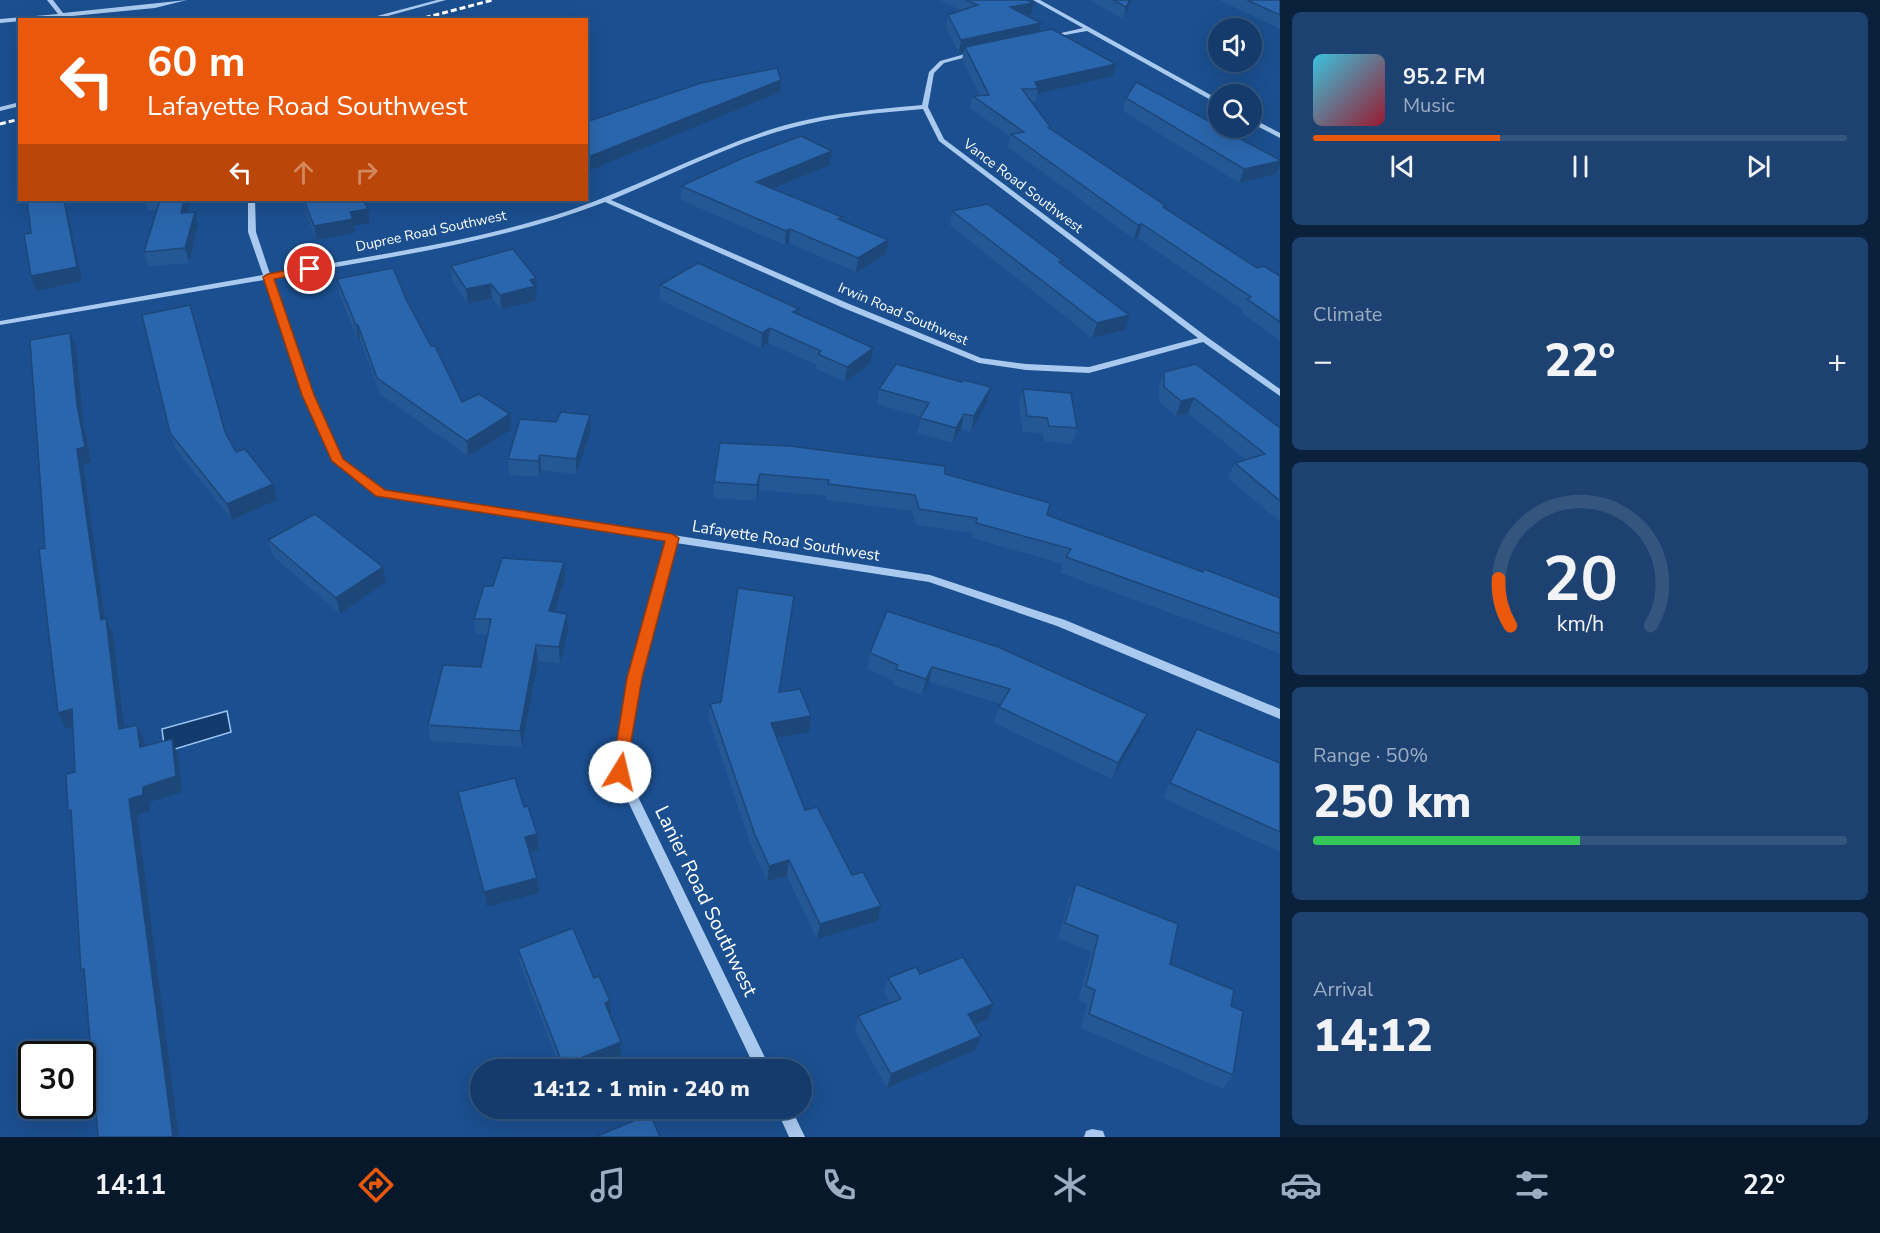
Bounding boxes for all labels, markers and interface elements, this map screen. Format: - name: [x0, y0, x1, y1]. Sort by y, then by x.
- map controls: [1208, 18, 1262, 138]
- button: sound: [1208, 18, 1262, 72]
- text: 60 m: [147, 34, 246, 91]
- icon: left: [48, 42, 126, 120]
- text: 95.2 FM: [1403, 62, 1485, 92]
- button: search: [1208, 84, 1262, 138]
- text: Lafayette Road Southwest: [147, 88, 467, 125]
- text: Music: [1403, 92, 1455, 119]
- street label: Vance Road Southwest: [958, 134, 1087, 237]
- icon: previous: [1386, 150, 1419, 183]
- icon: pause: [1564, 150, 1597, 183]
- icon: next: [1742, 150, 1775, 183]
- icon: left: [224, 156, 257, 189]
- icon: ahead: [287, 156, 320, 189]
- icon: right: [350, 156, 383, 189]
- street label: Dupree Road Southwest: [354, 206, 508, 256]
- pin: [284, 243, 335, 294]
- icon: arrive: [293, 252, 326, 285]
- street label: Irwin Road Southwest: [835, 278, 971, 350]
- text: Climate: [1313, 301, 1382, 328]
- text: 22°: [1544, 331, 1616, 392]
- text: −: [1313, 339, 1333, 384]
- text: +: [1827, 339, 1847, 384]
- street label: Lafayette Road Southwest: [691, 515, 882, 567]
- text: 20: [1543, 537, 1617, 622]
- text: km/h: [1556, 609, 1604, 639]
- position arrow: [588, 740, 652, 804]
- text: Range · 50%: [1313, 742, 1428, 769]
- text: 250 km: [1313, 772, 1472, 833]
- street label: Lanier Road Southwest: [648, 801, 764, 1002]
- text: Arrival: [1313, 976, 1373, 1003]
- text: 14:12: [1313, 1006, 1433, 1067]
- speed limit sign: 30: [18, 1041, 96, 1119]
- text: 14:12 · 1 min · 240 m: [532, 1074, 750, 1104]
- icon: directions: [355, 1164, 397, 1206]
- icon: music: [587, 1164, 629, 1206]
- icon: phone: [818, 1164, 860, 1206]
- icon: climate: [1049, 1164, 1091, 1206]
- icon: car: [1280, 1164, 1322, 1206]
- icon: filters: [1511, 1164, 1553, 1206]
- text: 14:11: [95, 1167, 166, 1204]
- text: 22°: [1743, 1167, 1785, 1204]

